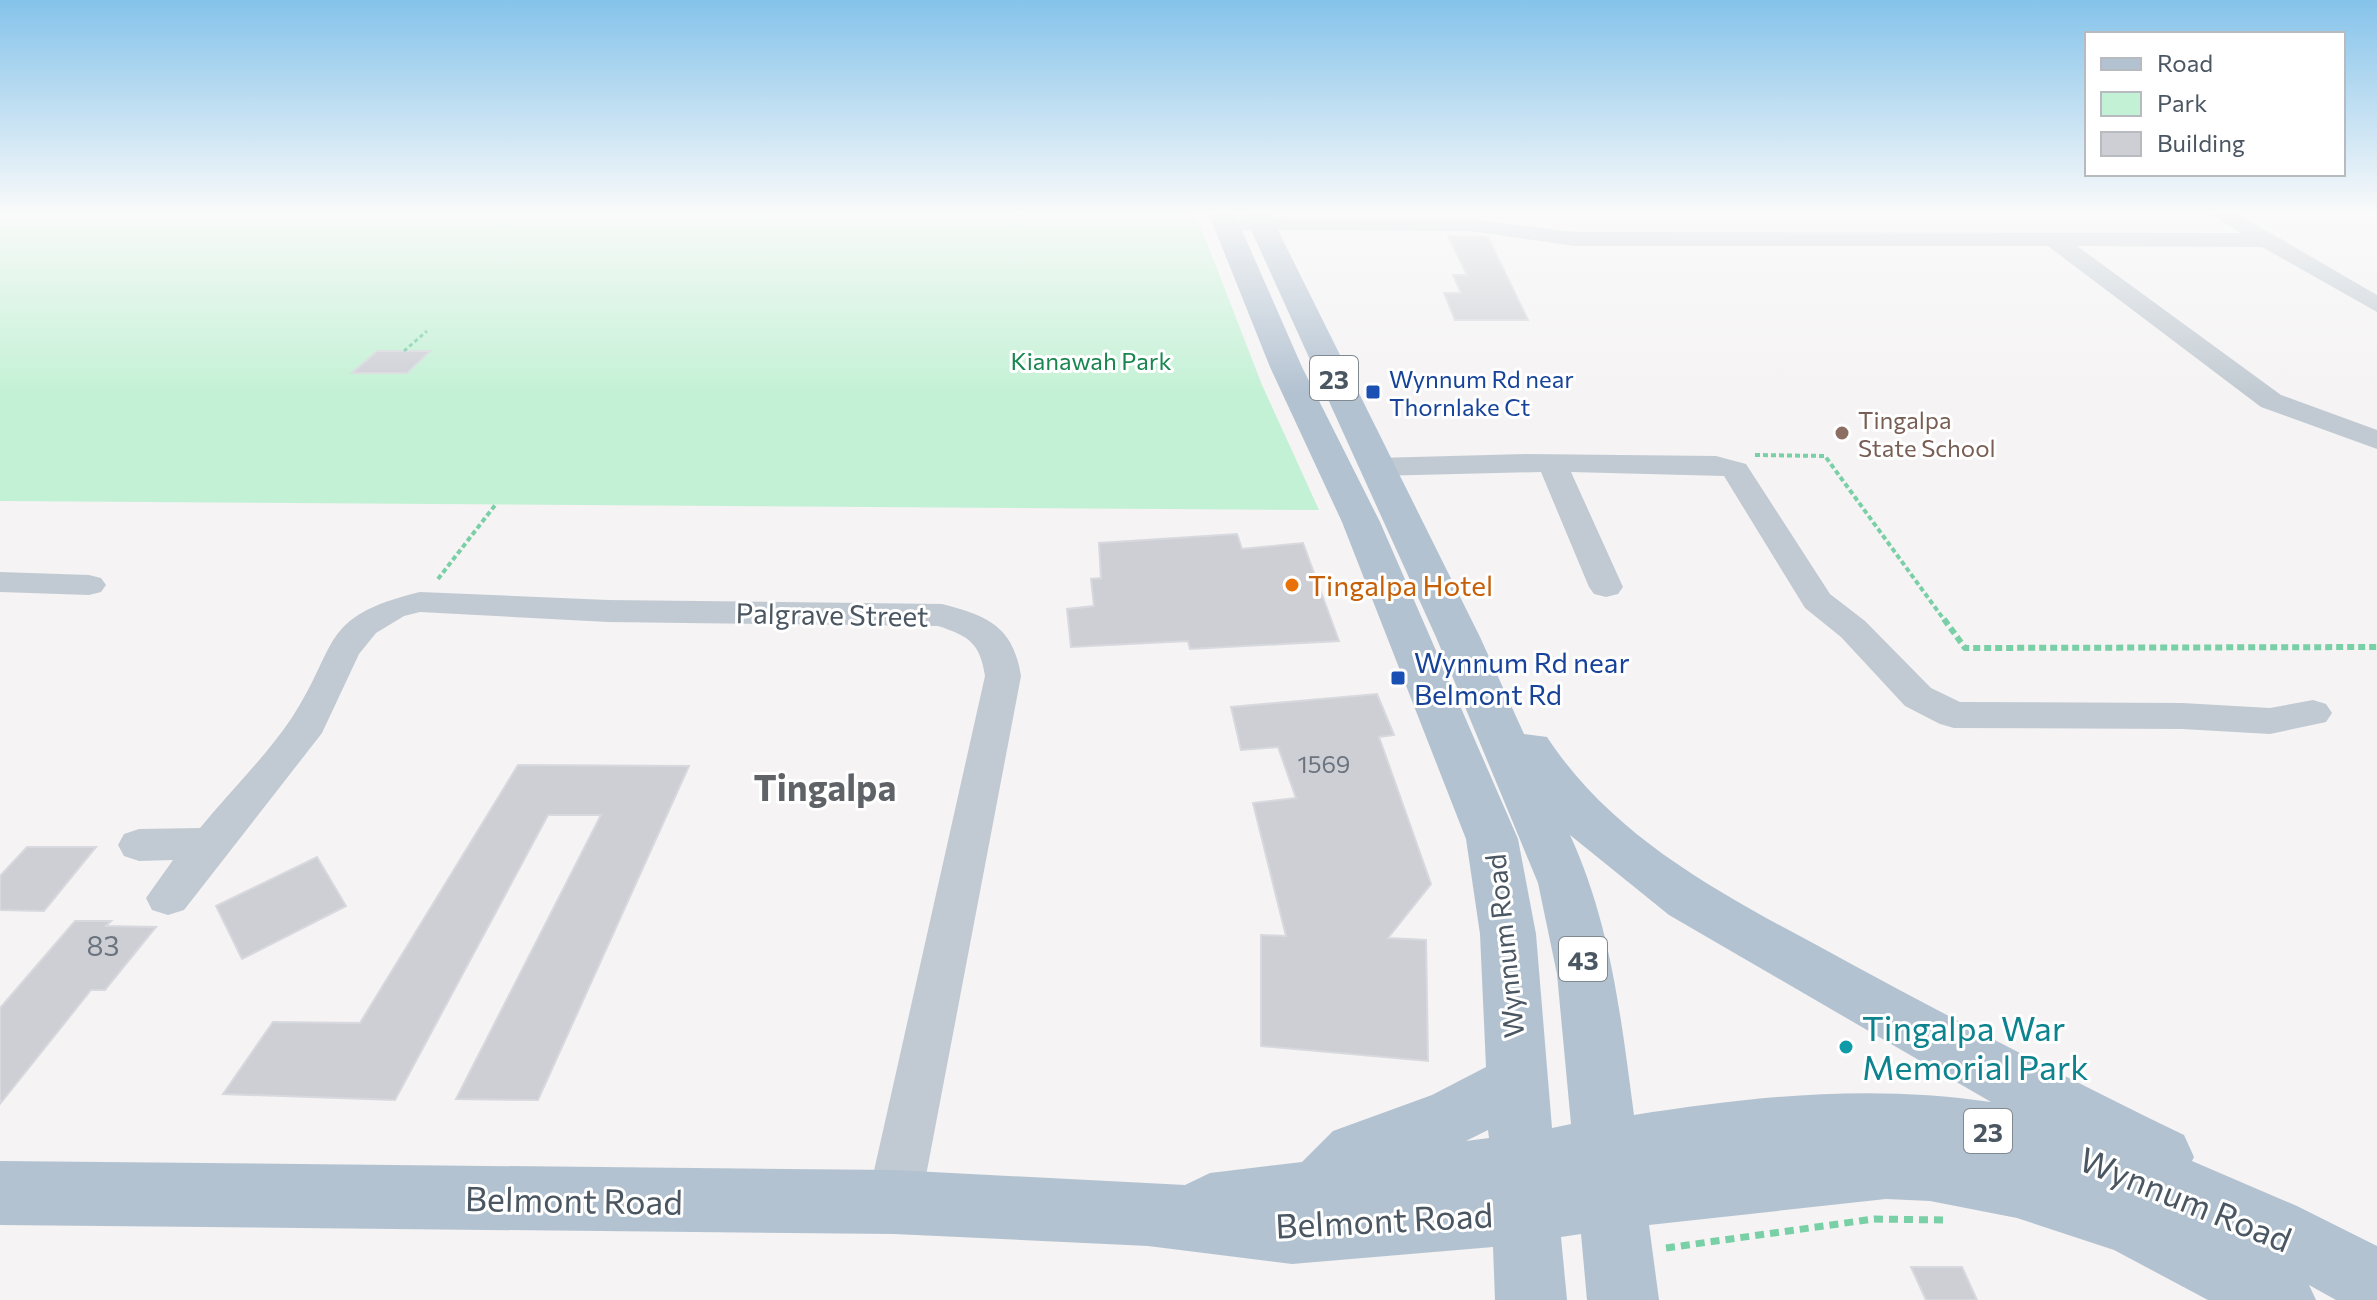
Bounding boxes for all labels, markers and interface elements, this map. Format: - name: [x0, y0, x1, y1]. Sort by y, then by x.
- legend: [2085, 32, 2345, 176]
- text: Road: [2157, 48, 2213, 77]
- text: Park: [2157, 88, 2207, 117]
- text: Building: [2157, 128, 2245, 157]
- park label: Kianawah Park: [1011, 346, 1171, 375]
- road number: 23: [1310, 356, 1358, 400]
- place label: Wynnum Rd near Thornlake Ct: [1389, 364, 1574, 421]
- marker: Wynnum Rd near Thornlake Ct: [1364, 383, 1382, 401]
- place label: Tingalpa State School: [1858, 405, 1996, 462]
- marker: Tingalpa State School: [1833, 424, 1851, 442]
- place label: Tingalpa Hotel: [1308, 568, 1493, 602]
- marker: Tingalpa Hotel: [1283, 576, 1301, 594]
- street label: Palgrave Street: [735, 595, 929, 633]
- place label: Wynnum Rd near Belmont Rd: [1414, 645, 1630, 711]
- marker: Wynnum Rd near Belmont Rd: [1389, 669, 1407, 687]
- house number: 1569: [1298, 749, 1350, 778]
- district label: Tingalpa: [754, 764, 896, 808]
- street label: Wynnum Road: [1477, 852, 1531, 1040]
- house number: 83: [87, 928, 119, 962]
- road number: 43: [1559, 937, 1607, 981]
- place label: Tingalpa War Memorial Park: [1862, 1006, 2089, 1087]
- marker: Tingalpa War Memorial Park: [1837, 1038, 1855, 1056]
- road number: 23: [1964, 1109, 2012, 1153]
- street label: Wynnum Road: [2074, 1136, 2298, 1260]
- street label: Belmont Road: [465, 1176, 683, 1222]
- street label: Belmont Road: [1274, 1192, 1494, 1246]

